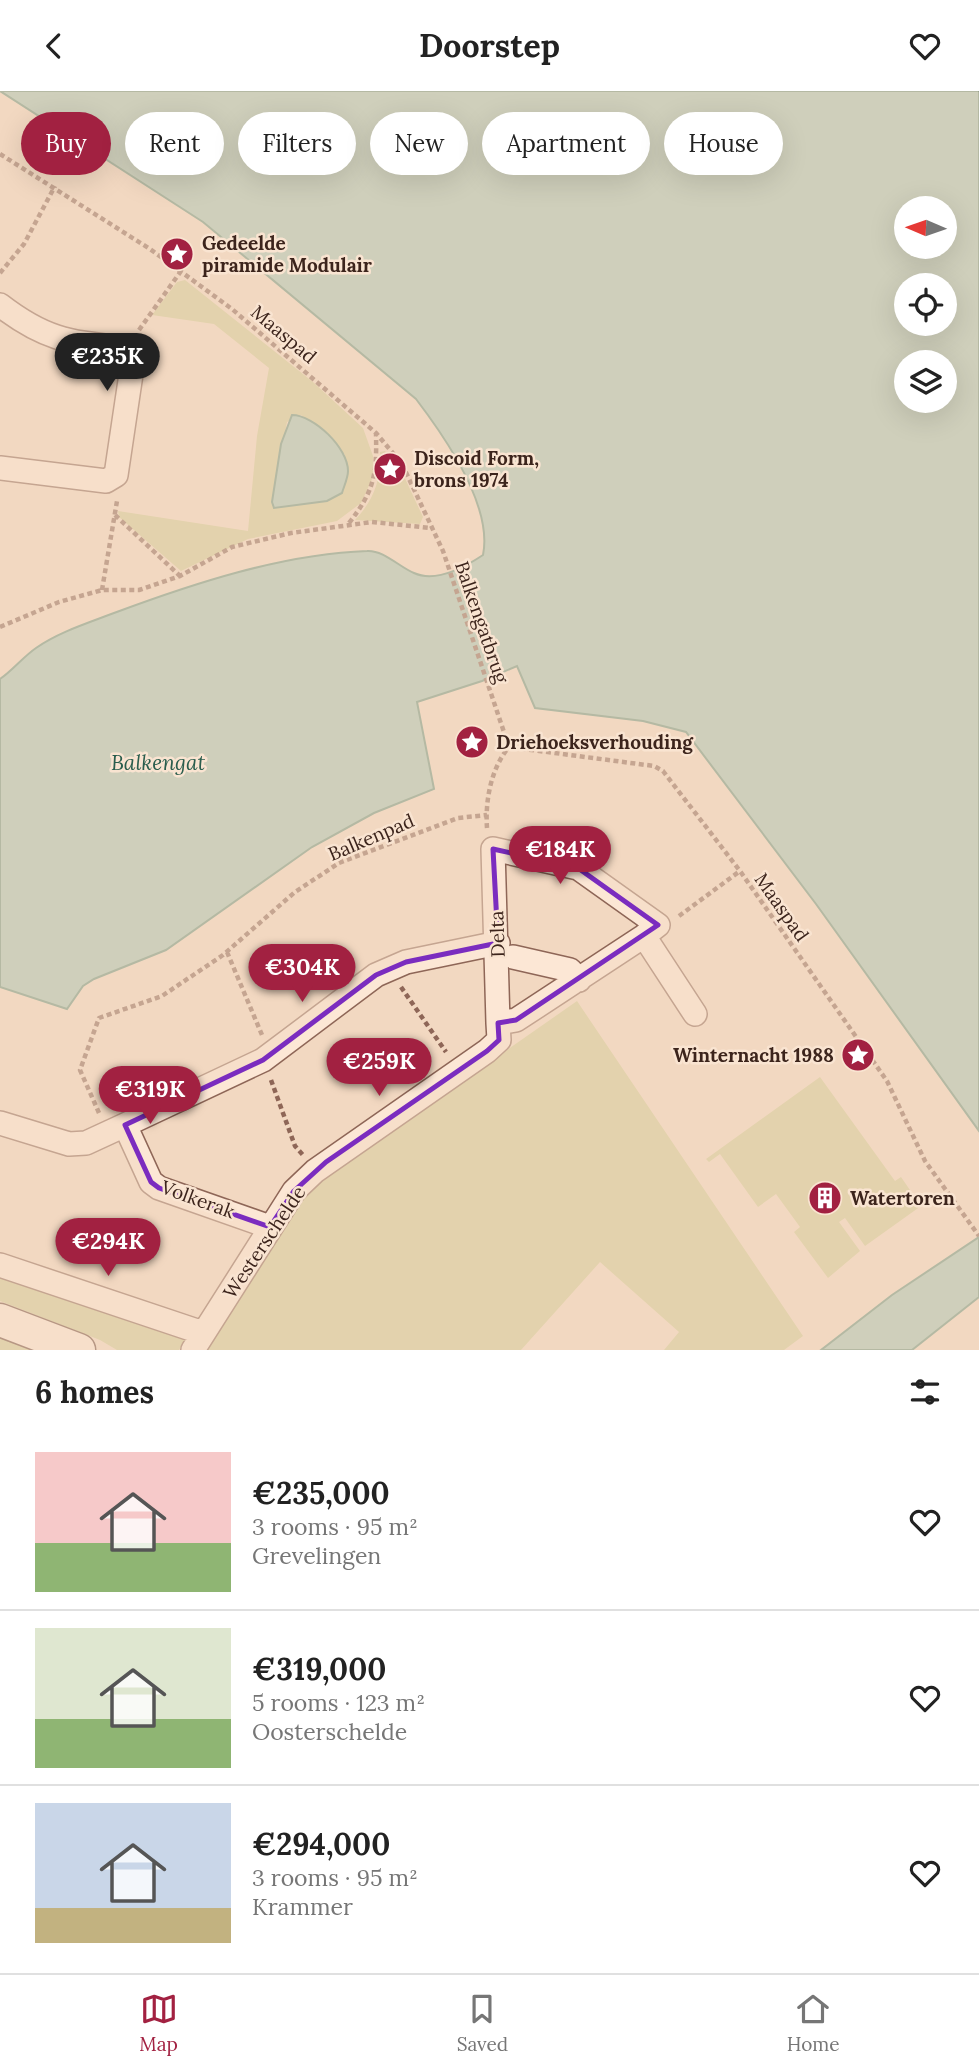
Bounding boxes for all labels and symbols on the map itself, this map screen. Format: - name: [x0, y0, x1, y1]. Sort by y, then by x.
- north arrow: [894, 196, 957, 259]
- place label: Gedeelde piramide Modulair: [202, 231, 372, 277]
- place icon: Gedeelde piramide Modulair: [158, 235, 196, 273]
- street label: Maaspad: [246, 300, 322, 368]
- pin: €235K: [58, 334, 156, 393]
- place label: Discoid Form, brons 1974: [413, 446, 539, 492]
- place icon: Discoid Form, brons 1974: [371, 450, 409, 488]
- street label: Balkengatbrug: [450, 558, 514, 687]
- place icon: Driehoeksverhouding: [453, 723, 491, 761]
- place label: Driehoeksverhouding: [496, 730, 694, 754]
- water label: Balkengat: [111, 749, 205, 776]
- street label: Balkenpad: [324, 808, 418, 866]
- pin: €184K: [511, 827, 609, 886]
- street label: Maaspad: [750, 868, 814, 946]
- street label: Delta: [484, 910, 510, 958]
- pin: €304K: [253, 944, 351, 1004]
- place icon: Winternacht 1988: [839, 1036, 877, 1074]
- pin: €259K: [330, 1039, 428, 1098]
- place label: Winternacht 1988: [673, 1043, 834, 1067]
- pin: €319K: [101, 1067, 199, 1126]
- street label: Volkerak: [157, 1174, 239, 1224]
- building icon: Watertoren: [806, 1179, 844, 1217]
- street label: Westerschelde: [218, 1181, 310, 1303]
- place label: Watertoren: [850, 1186, 955, 1210]
- pin: €294K: [59, 1219, 157, 1278]

